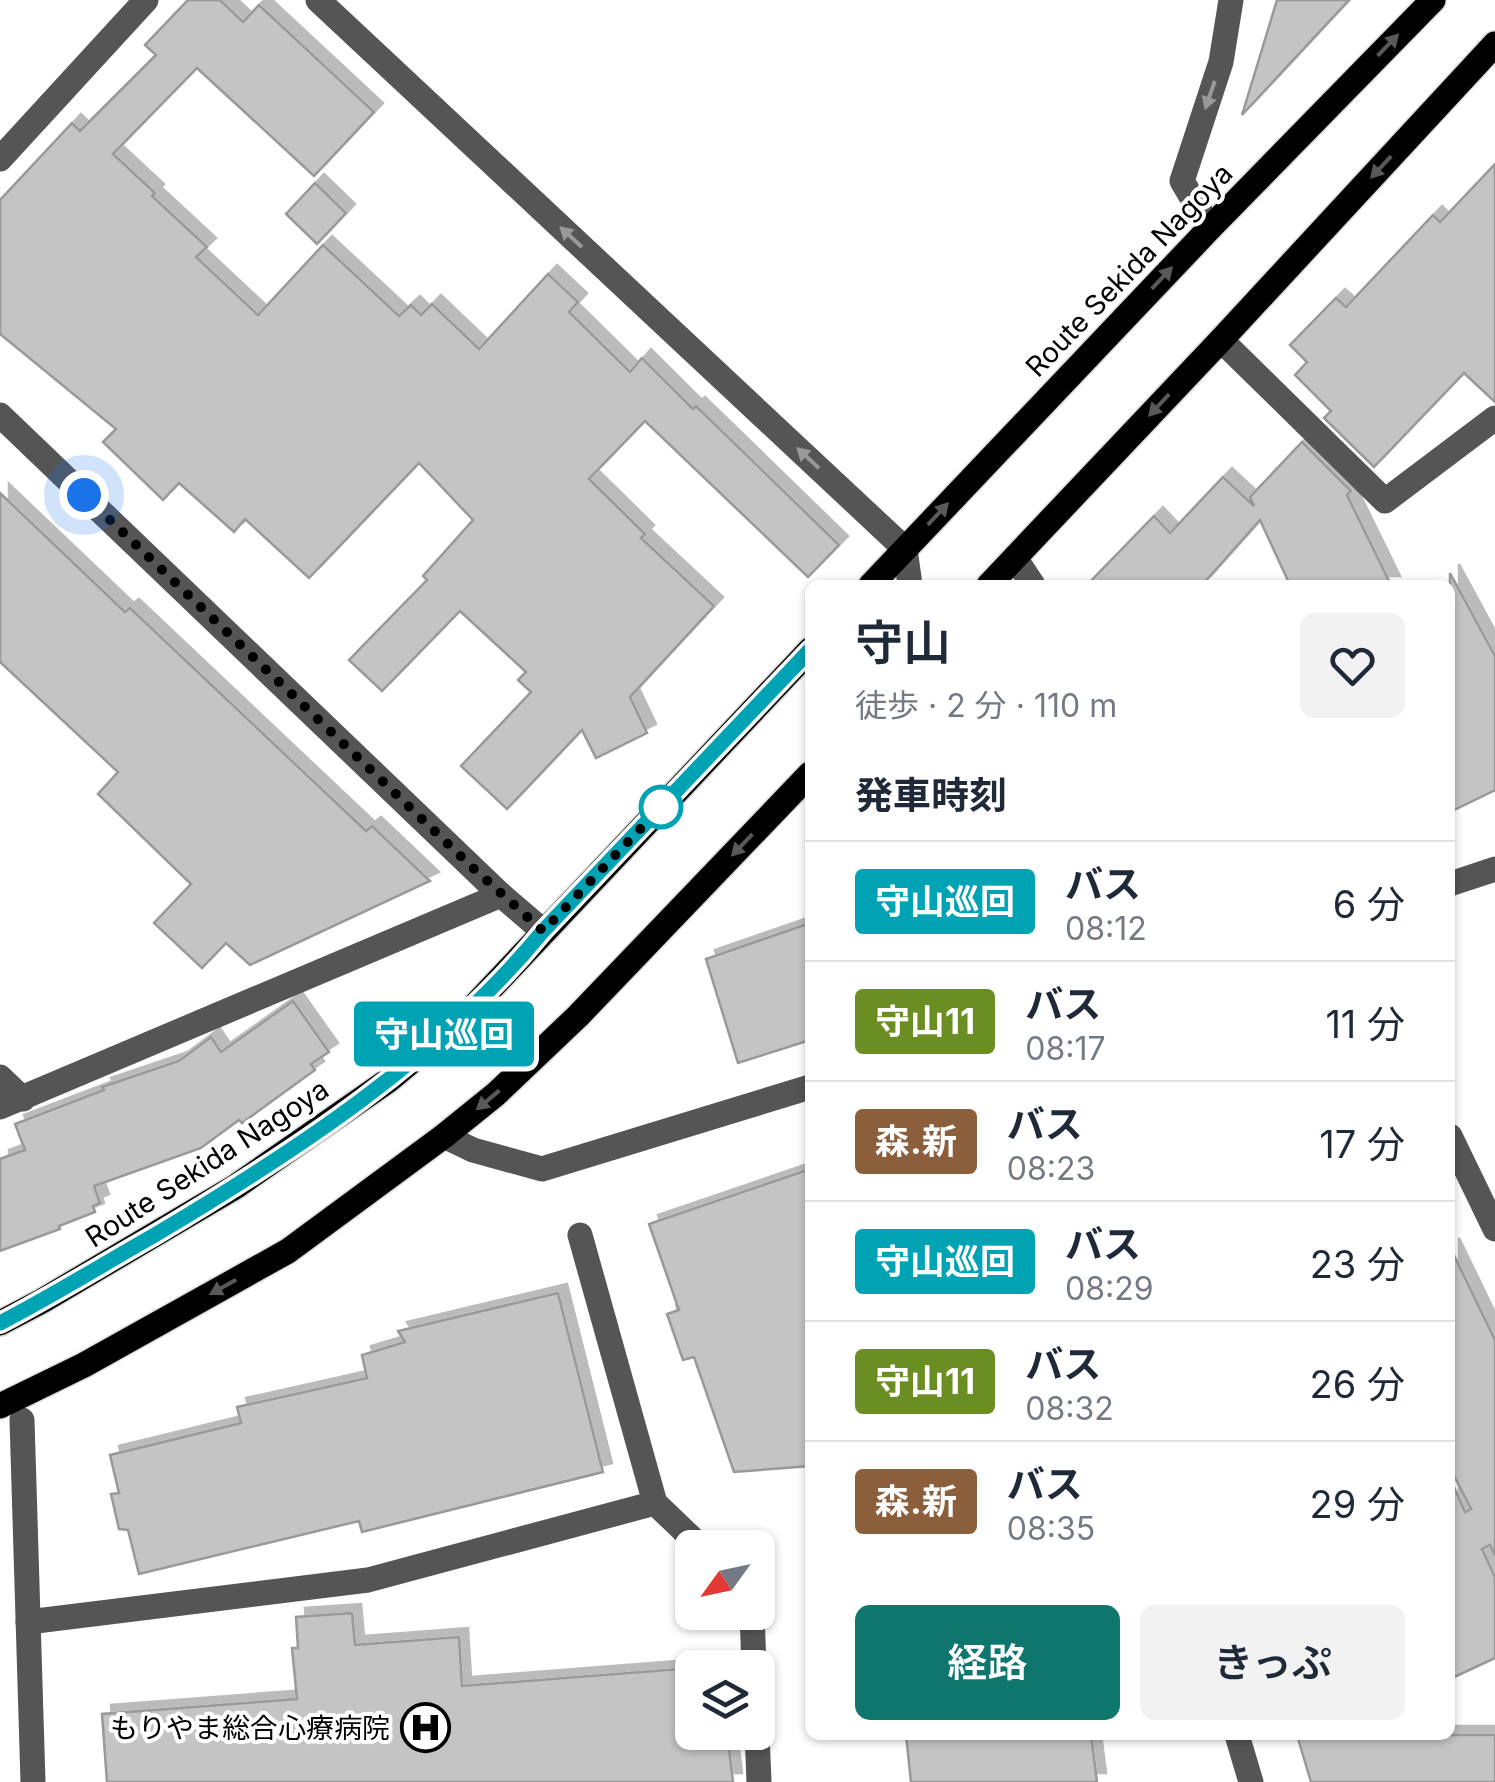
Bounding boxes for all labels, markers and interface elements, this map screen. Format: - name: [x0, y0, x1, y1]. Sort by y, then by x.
- one-way arrow: [1376, 34, 1400, 58]
- one-way arrow: [1202, 80, 1217, 110]
- one-way arrow: [1370, 155, 1393, 179]
- street label: Route Sekida Nagoya: [1019, 156, 1239, 384]
- one-way arrow: [559, 226, 583, 249]
- one-way arrow: [1150, 267, 1173, 291]
- one-way arrow: [1148, 393, 1171, 417]
- one-way arrow: [797, 447, 821, 470]
- your location: [59, 470, 109, 520]
- one-way arrow: [926, 503, 949, 527]
- text: 守山: [855, 613, 951, 672]
- button: heart: [1300, 613, 1405, 718]
- text: 徒歩 · 2 分 · 110 m: [855, 686, 1117, 725]
- text: 発車時刻: [855, 772, 1007, 818]
- unlabelled marker: [640, 786, 682, 828]
- one-way arrow: [731, 832, 755, 856]
- text: バス: [1065, 861, 1141, 907]
- text: 守山巡回: [875, 880, 1015, 922]
- text: 6 分: [1333, 881, 1405, 927]
- text: 08:12: [1065, 909, 1147, 948]
- text: バス: [1025, 981, 1101, 1027]
- text: 守山11: [875, 1000, 975, 1042]
- text: 11 分: [1325, 1001, 1405, 1047]
- line badge: 守山巡回: [374, 1002, 514, 1066]
- text: 守山巡回: [374, 1013, 514, 1055]
- text: 08:17: [1025, 1029, 1106, 1068]
- street label: Route Sekida Nagoya: [79, 1072, 335, 1254]
- one-way arrow: [476, 1088, 501, 1110]
- text: バス: [1007, 1101, 1083, 1147]
- text: 森.新: [875, 1120, 957, 1162]
- text: 17 分: [1319, 1121, 1405, 1167]
- text: 08:23: [1007, 1149, 1095, 1188]
- text: バス: [1065, 1221, 1141, 1267]
- text: 守山巡回: [875, 1240, 1015, 1282]
- text: 23 分: [1310, 1241, 1405, 1287]
- text: 08:29: [1065, 1269, 1154, 1308]
- one-way arrow: [209, 1278, 238, 1295]
- text: バス: [1025, 1341, 1101, 1387]
- text: 守山11: [875, 1360, 975, 1402]
- text: 26 分: [1310, 1361, 1405, 1407]
- text: 08:32: [1025, 1389, 1114, 1428]
- text: バス: [1007, 1461, 1083, 1507]
- text: 森.新: [875, 1480, 957, 1522]
- text: 29 分: [1310, 1481, 1405, 1527]
- text: 08:35: [1007, 1509, 1095, 1548]
- north arrow: [675, 1530, 775, 1630]
- map controls: [675, 1530, 775, 1750]
- button: 経路: [855, 1605, 1120, 1720]
- button: きっぷ: [1140, 1605, 1405, 1720]
- button: layers: [675, 1650, 775, 1750]
- hospital icon: もりやま総合心療病院: [399, 1702, 451, 1754]
- place label: もりやま総合心療病院: [110, 1711, 390, 1745]

